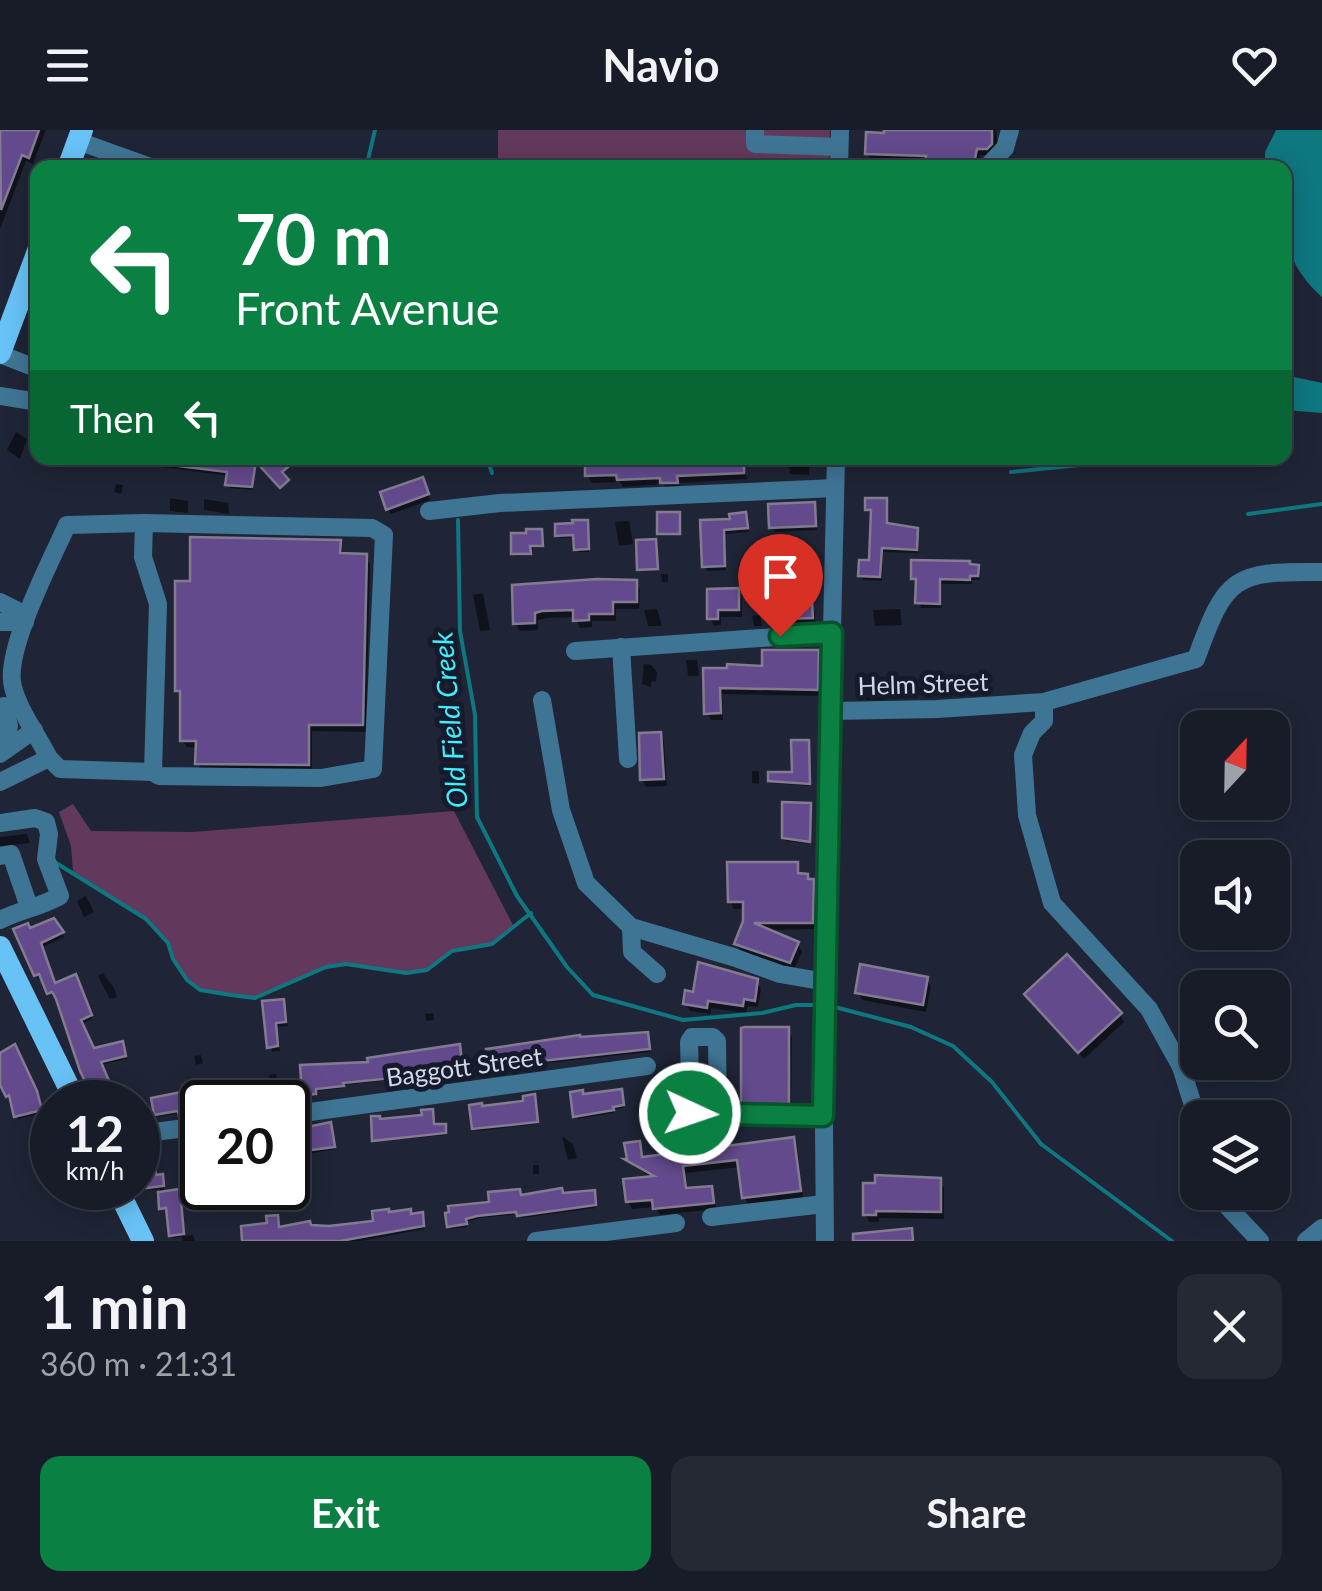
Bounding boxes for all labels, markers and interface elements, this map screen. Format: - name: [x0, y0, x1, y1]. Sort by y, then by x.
- icon: menu: [40, 38, 95, 93]
- text: Navio: [602, 38, 720, 92]
- icon: heart: [1227, 38, 1282, 93]
- text: 70 m: [235, 196, 392, 280]
- icon: left: [70, 200, 200, 330]
- text: Front Avenue: [235, 281, 499, 335]
- icon: left: [175, 390, 230, 445]
- text: Then: [70, 395, 155, 441]
- pin: [738, 534, 823, 637]
- icon: arrive: [753, 549, 808, 604]
- water label: Old Field Creek: [424, 630, 474, 810]
- street label: Helm Street: [857, 666, 989, 700]
- north arrow: [1180, 710, 1290, 820]
- map controls: [1180, 710, 1290, 1210]
- button: sound: [1180, 840, 1290, 950]
- button: search: [1180, 970, 1290, 1080]
- street label: Baggott Street: [384, 1040, 544, 1092]
- position arrow: [638, 1061, 742, 1165]
- speed limit sign: 20: [180, 1080, 310, 1210]
- button: layers: [1180, 1100, 1290, 1210]
- text: 12: [66, 1103, 124, 1163]
- text: km/h: [66, 1155, 124, 1185]
- text: 1 min: [40, 1270, 189, 1342]
- button: close: [1177, 1274, 1282, 1379]
- text: 360 m · 21:31: [40, 1344, 237, 1383]
- button: Exit: [40, 1456, 651, 1571]
- button: Share: [671, 1456, 1282, 1571]

